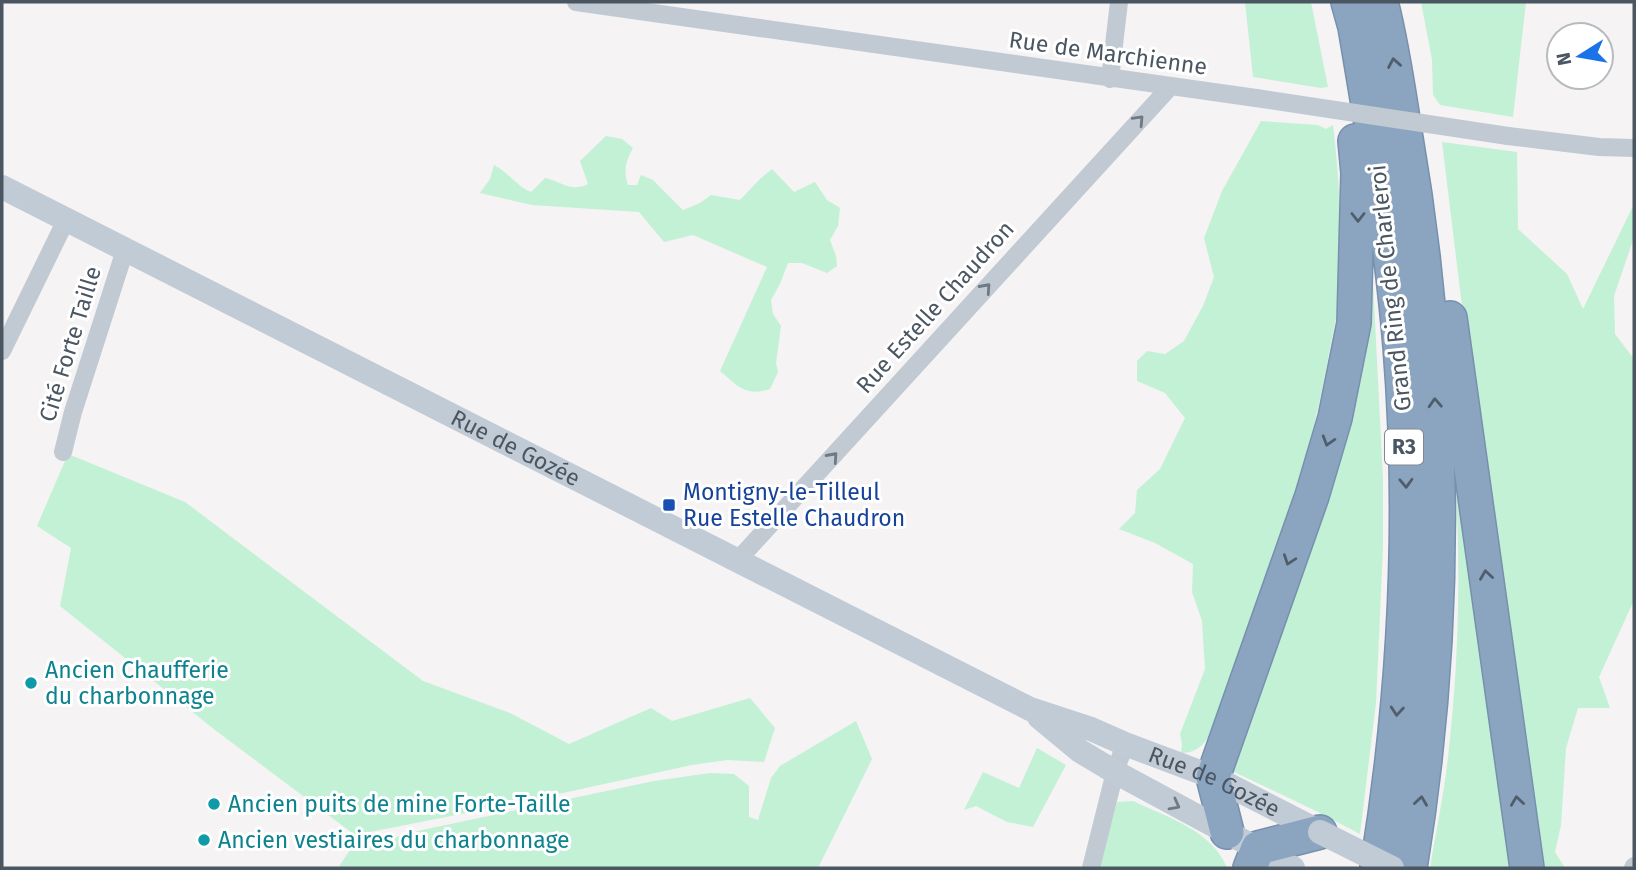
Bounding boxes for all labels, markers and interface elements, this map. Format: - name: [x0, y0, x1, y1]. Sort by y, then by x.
- north arrow: [1545, 21, 1615, 91]
- street label: Rue de Marchienne: [1007, 25, 1209, 81]
- text: N: [1551, 51, 1576, 68]
- one-way arrow: [1387, 57, 1402, 69]
- one-way arrow: [1131, 115, 1143, 128]
- street label: Grand Ring de Charleroi: [1363, 163, 1417, 413]
- one-way arrow: [1350, 212, 1366, 223]
- street label: Rue Estelle Chaudron: [850, 215, 1020, 399]
- street label: Cité Forte Taille: [33, 263, 107, 425]
- one-way arrow: [978, 283, 990, 296]
- one-way arrow: [1428, 397, 1443, 408]
- street label: Rue de Gozée: [446, 403, 585, 492]
- road number: R3: [1385, 430, 1423, 464]
- one-way arrow: [1322, 435, 1337, 447]
- one-way arrow: [824, 452, 837, 465]
- place label: Montigny-le-Tilleul Rue Estelle Chaudron: [683, 478, 905, 532]
- one-way arrow: [1398, 478, 1413, 489]
- marker: Montigny-le-Tilleul Rue Estelle Chaudron: [661, 497, 677, 513]
- one-way arrow: [1283, 553, 1297, 566]
- one-way arrow: [1479, 569, 1494, 581]
- place label: Ancien Chaufferie du charbonnage: [45, 656, 229, 710]
- marker: Ancien Chaufferie du charbonnage: [23, 675, 39, 691]
- one-way arrow: [1390, 705, 1405, 716]
- street label: Rue de Gozée: [1145, 740, 1285, 823]
- place label: Ancien puits de mine Forte-Taille: [228, 790, 571, 818]
- one-way arrow: [1413, 795, 1428, 807]
- one-way arrow: [1510, 795, 1525, 807]
- marker: Ancien puits de mine Forte-Taille: [206, 796, 222, 812]
- one-way arrow: [1168, 797, 1180, 810]
- place label: Ancien vestiaires du charbonnage: [218, 826, 570, 854]
- marker: Ancien vestiaires du charbonnage: [196, 832, 212, 848]

